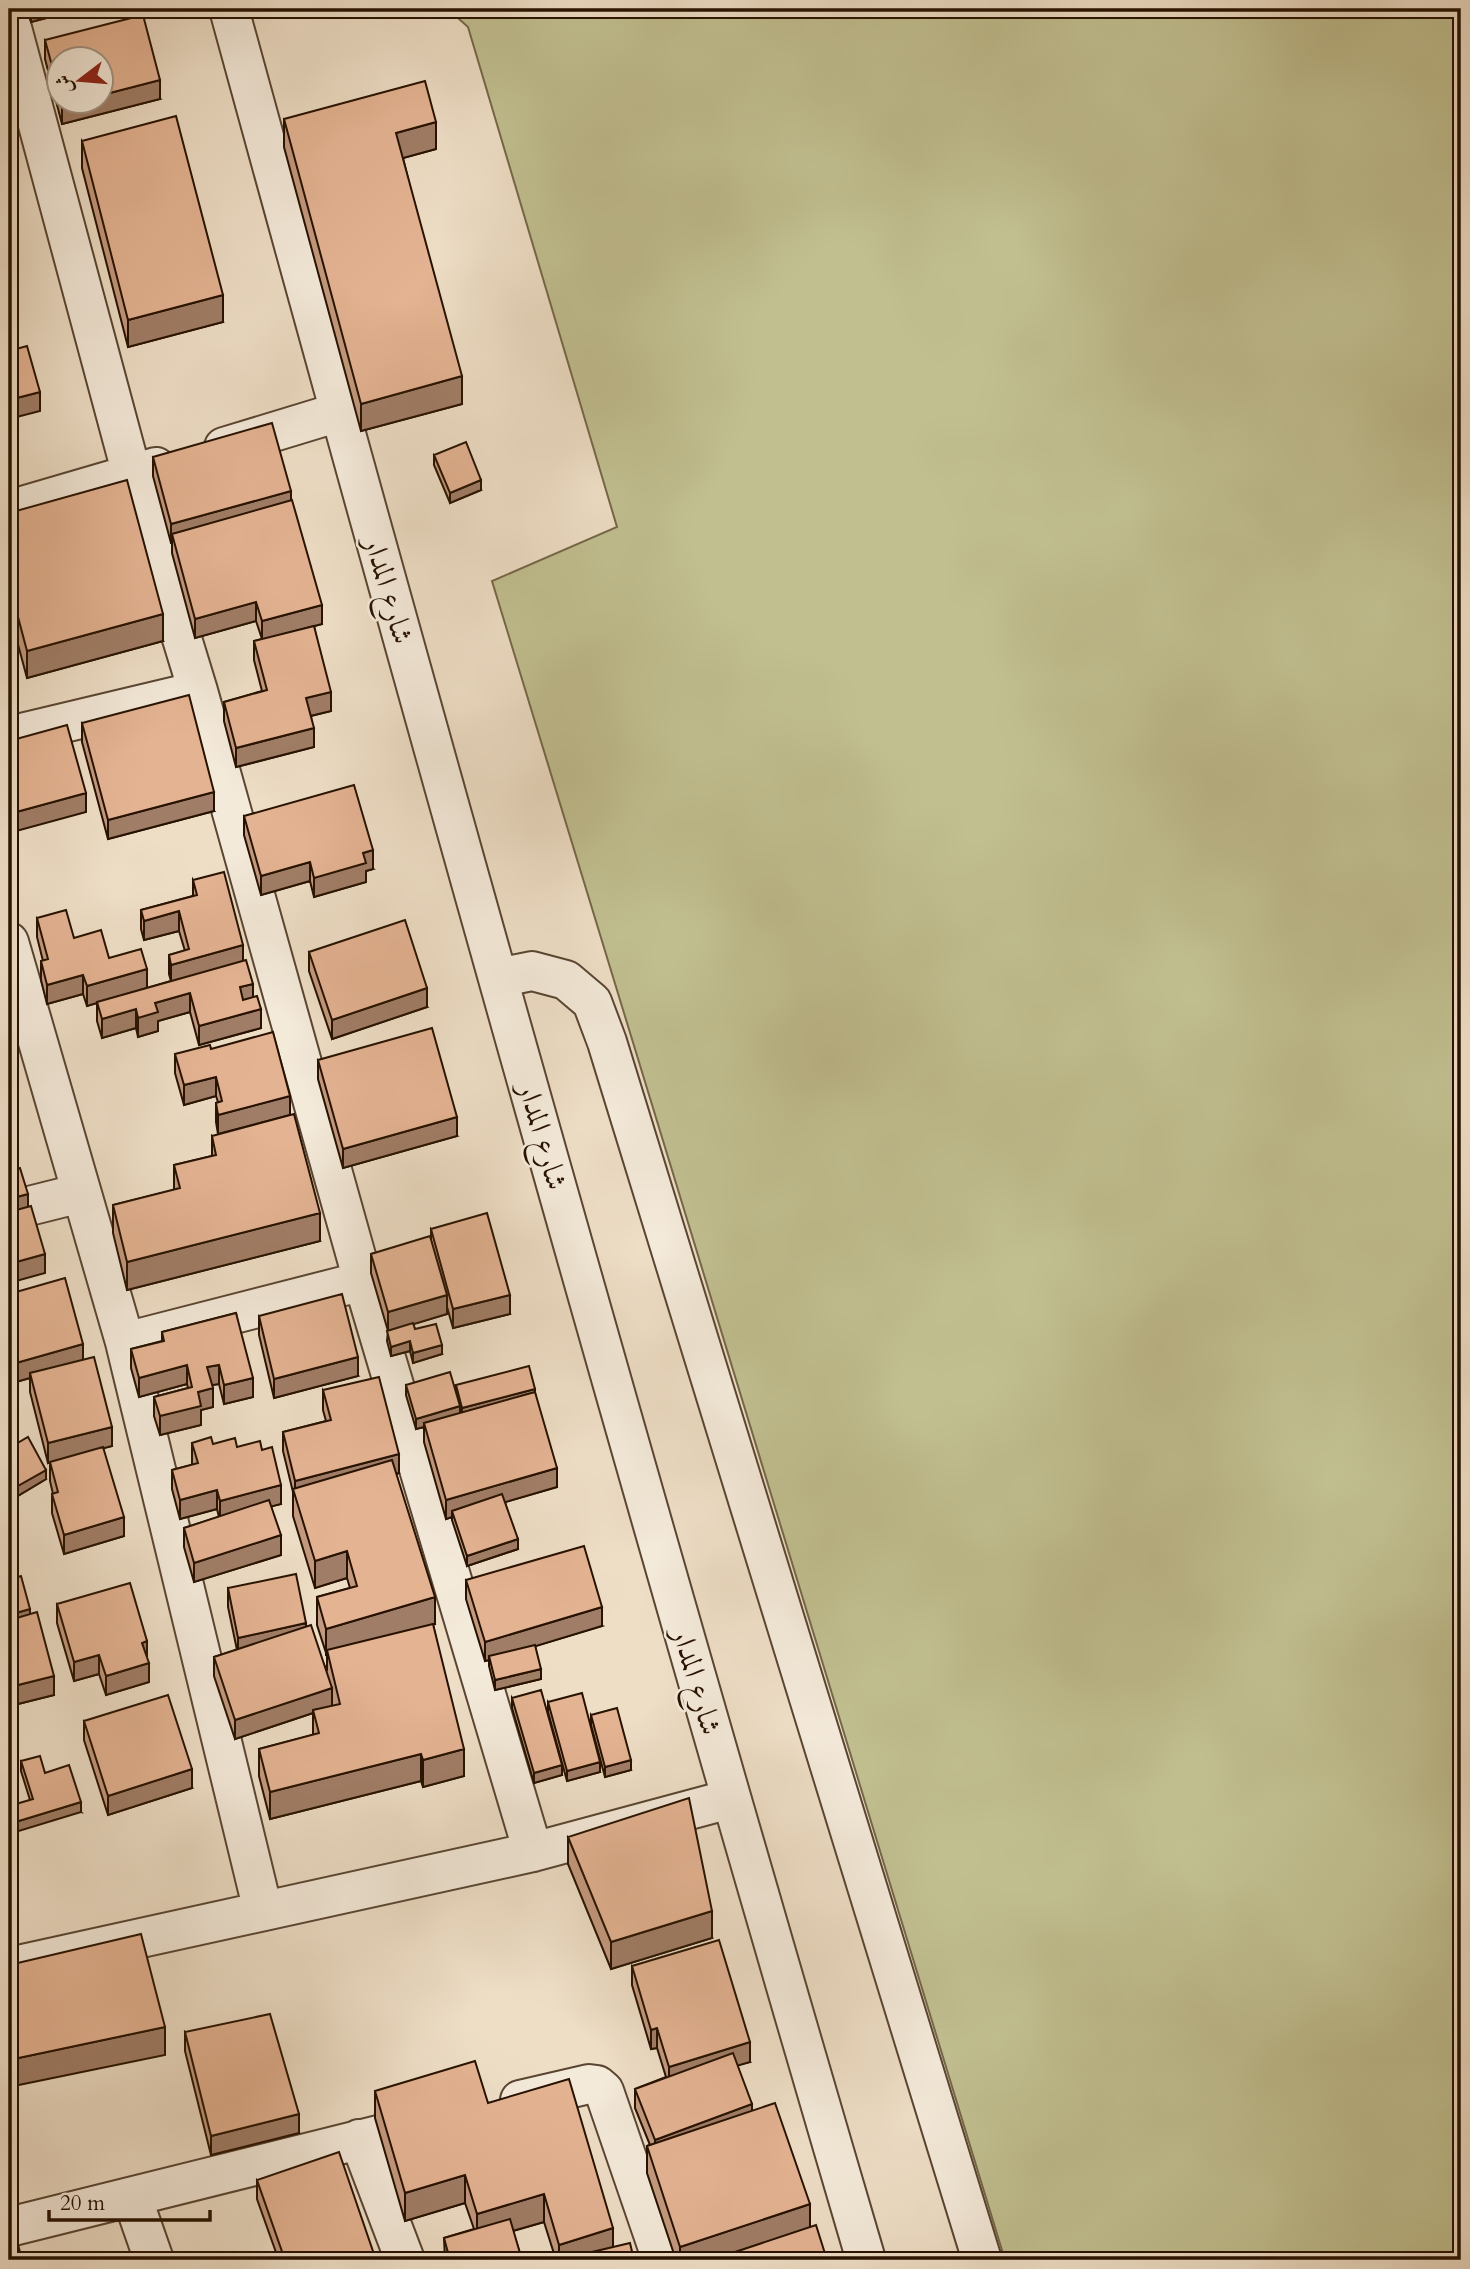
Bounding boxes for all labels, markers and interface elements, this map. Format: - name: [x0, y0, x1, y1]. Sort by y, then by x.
- north arrow: [46, 46, 116, 116]
- text: ش: [50, 72, 80, 97]
- street label: شارع المدار: [349, 529, 423, 650]
- street label: شارع المدار: [503, 1075, 577, 1196]
- street label: شارع المدار: [657, 1620, 731, 1741]
- scale bar: [49, 2178, 210, 2222]
- text: 20 m: [60, 2189, 105, 2218]

